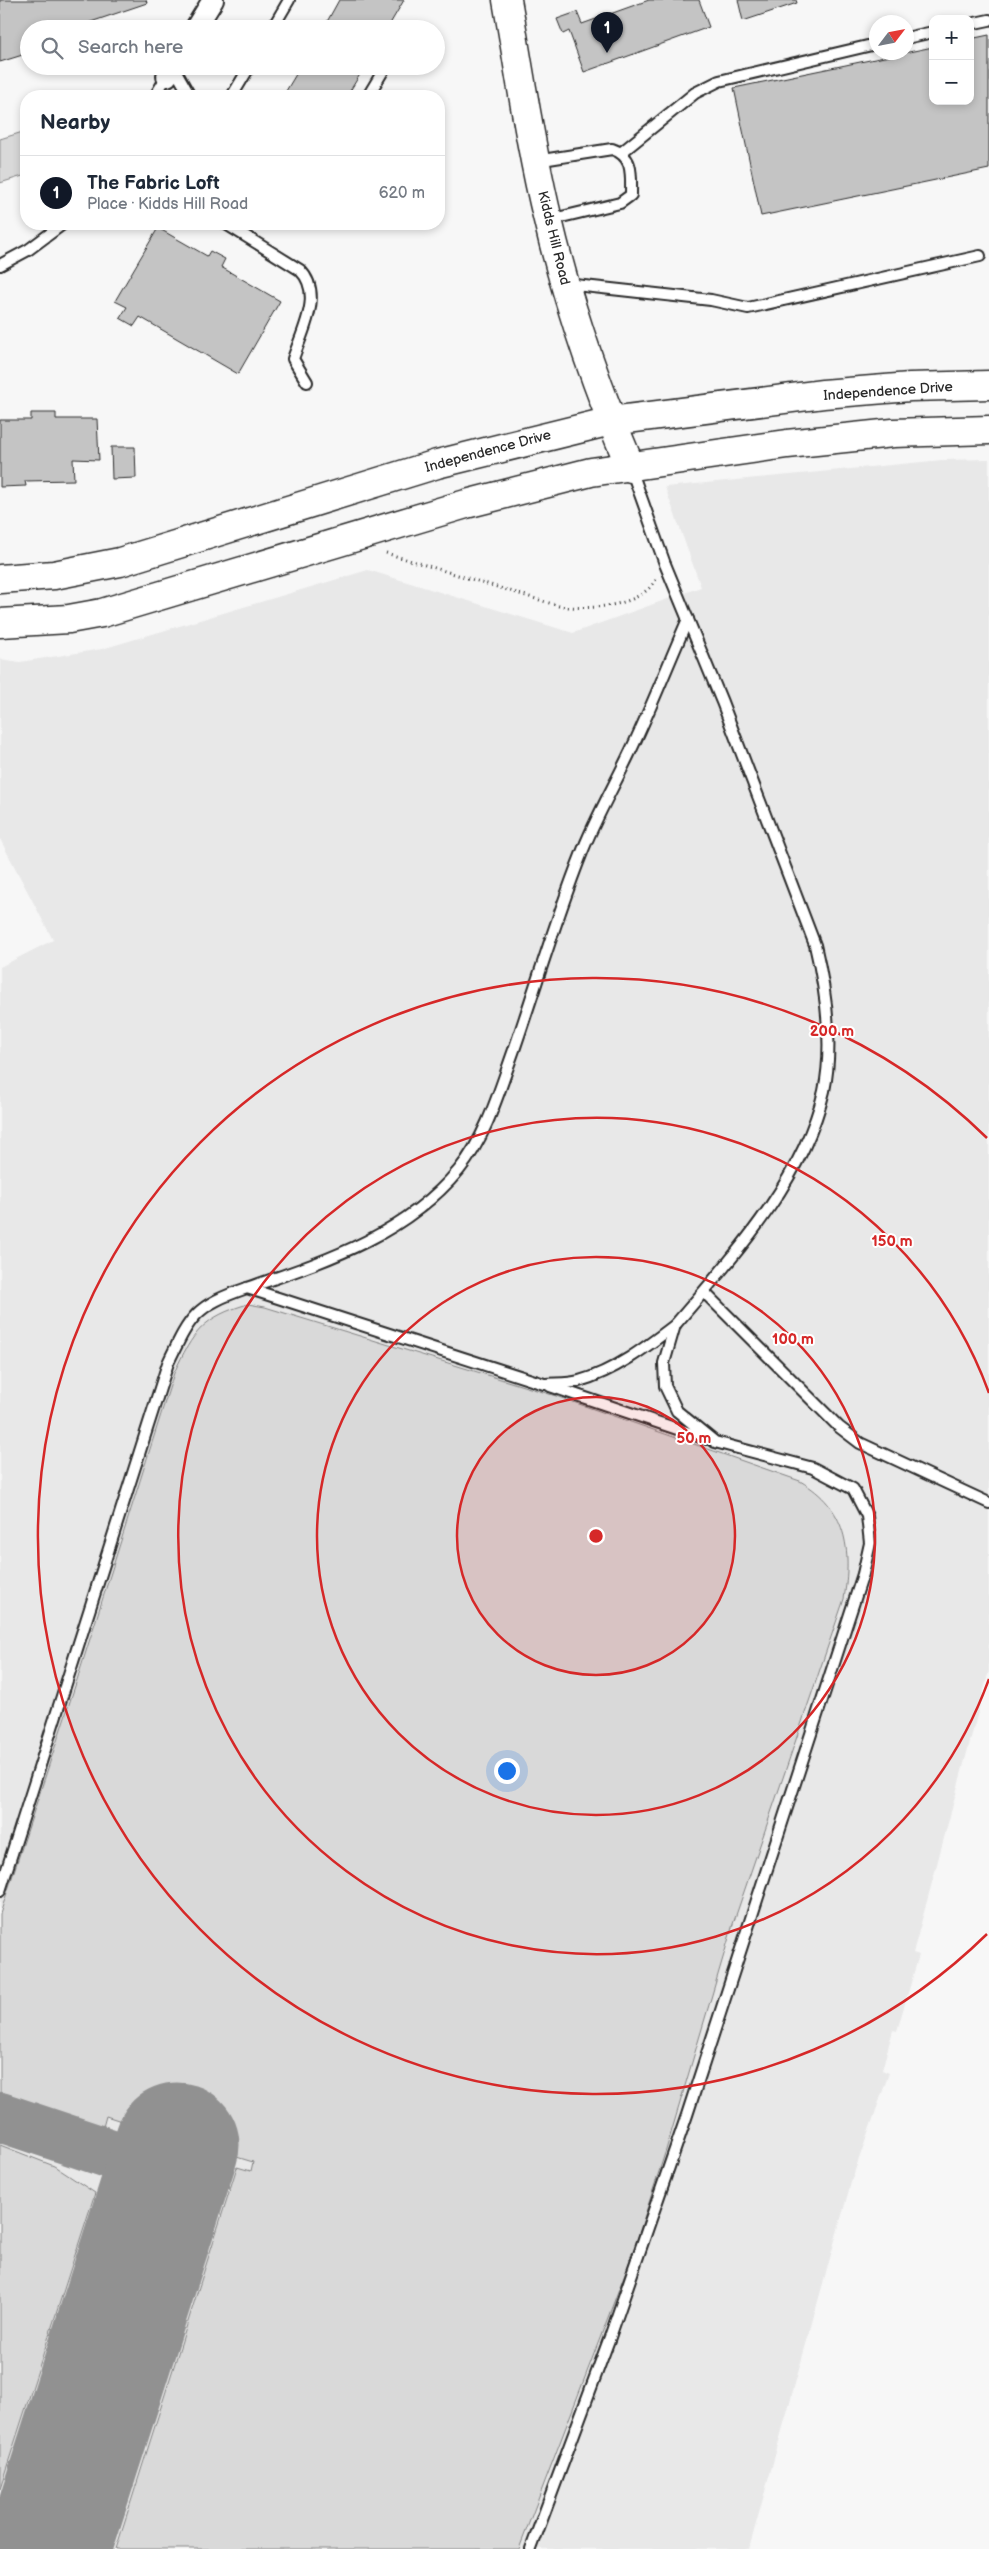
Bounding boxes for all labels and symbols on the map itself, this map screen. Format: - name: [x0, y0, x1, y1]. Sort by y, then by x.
- pin: 1: [591, 12, 623, 53]
- north arrow: [869, 15, 914, 60]
- street label: Kidds Hill Road: [534, 189, 574, 287]
- street label: Independence Drive: [823, 378, 953, 404]
- street label: Independence Drive: [423, 426, 553, 476]
- text: 200 m: [810, 1022, 854, 1041]
- text: 150 m: [871, 1232, 913, 1251]
- text: 100 m: [772, 1330, 814, 1349]
- text: 50 m: [677, 1429, 712, 1448]
- centre of rings: [587, 1527, 605, 1545]
- your location: [494, 1758, 520, 1784]

